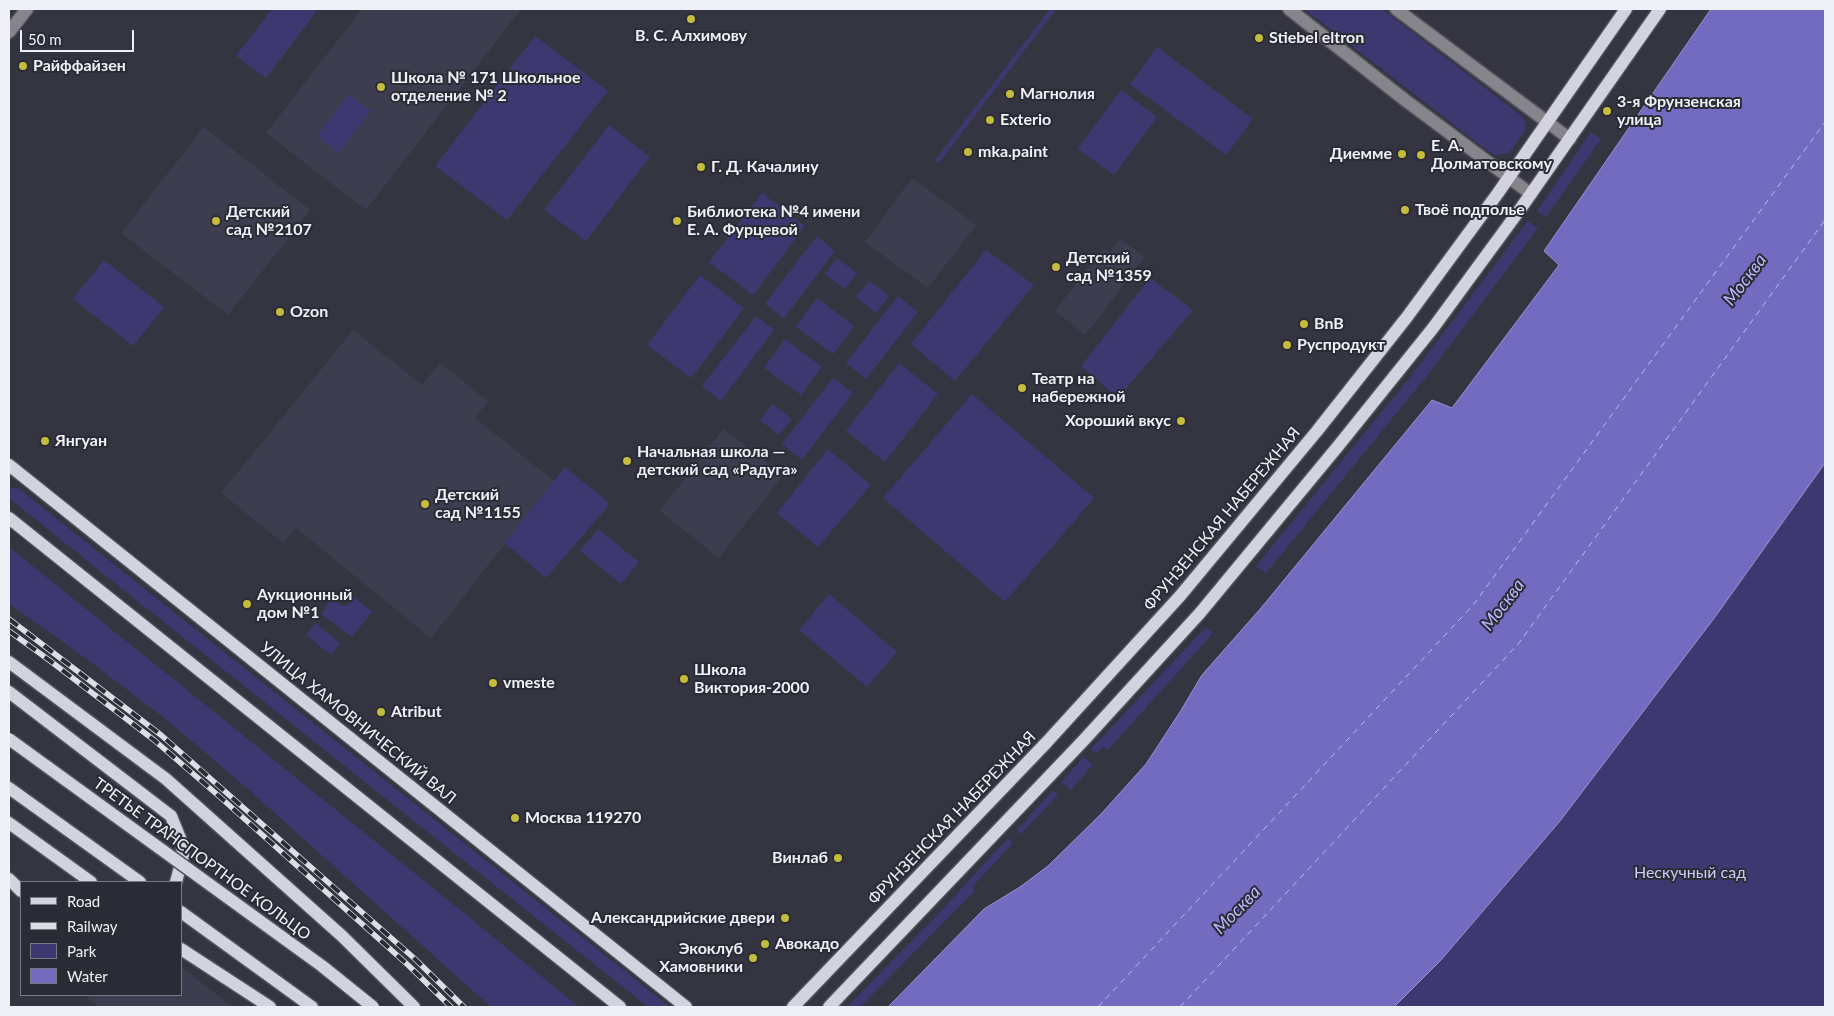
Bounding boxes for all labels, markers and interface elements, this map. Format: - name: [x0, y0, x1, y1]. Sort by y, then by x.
- marker: В. С. Алхимову: [685, 13, 697, 25]
- scale bar: [22, 20, 136, 52]
- place label: В. С. Алхимову: [635, 26, 747, 46]
- place label: Stiebel eltron: [1269, 28, 1364, 48]
- text: 50 m: [28, 30, 62, 48]
- marker: Stiebel eltron: [1253, 32, 1265, 44]
- place label: Райффайзен: [33, 56, 126, 76]
- marker: Райффайзен: [17, 60, 29, 72]
- place label: Школа № 171 Школьное отделение № 2: [391, 68, 580, 106]
- marker: Школа № 171 Школьное отделение № 2: [375, 81, 387, 93]
- place label: Магнолия: [1020, 84, 1095, 104]
- marker: Магнолия: [1004, 88, 1016, 100]
- place label: 3-я Фрунзенская улица: [1617, 92, 1741, 130]
- marker: 3-я Фрунзенская улица: [1601, 105, 1613, 117]
- place label: Exterio: [1000, 110, 1051, 130]
- marker: Exterio: [984, 114, 996, 126]
- place label: Е. А. Долматовскому: [1431, 136, 1552, 174]
- place label: mka.paint: [978, 142, 1048, 162]
- place label: Диемме: [1330, 144, 1392, 164]
- marker: mka.paint: [962, 146, 974, 158]
- marker: Диемме: [1396, 148, 1408, 160]
- marker: Е. А. Долматовскому: [1415, 149, 1427, 161]
- place label: Г. Д. Качалину: [711, 157, 819, 177]
- marker: Г. Д. Качалину: [695, 161, 707, 173]
- place label: Твоё подполье: [1415, 200, 1525, 220]
- place label: Детский сад №2107: [226, 202, 312, 240]
- place label: Библиотека №4 имени Е. А. Фурцевой: [687, 202, 860, 240]
- marker: Твоё подполье: [1399, 204, 1411, 216]
- marker: Детский сад №2107: [210, 215, 222, 227]
- marker: Библиотека №4 имени Е. А. Фурцевой: [671, 215, 683, 227]
- place label: Детский сад №1359: [1066, 248, 1152, 286]
- water label: Москва: [1719, 250, 1771, 310]
- marker: Детский сад №1359: [1050, 261, 1062, 273]
- place label: Ozon: [290, 302, 328, 322]
- marker: Ozon: [274, 306, 286, 318]
- place label: BnB: [1314, 314, 1344, 334]
- marker: BnB: [1298, 318, 1310, 330]
- place label: Руспродукт: [1297, 335, 1385, 355]
- marker: Руспродукт: [1281, 339, 1293, 351]
- place label: Театр на набережной: [1032, 369, 1125, 407]
- marker: Театр на набережной: [1016, 382, 1028, 394]
- place label: Хороший вкус: [1065, 411, 1171, 431]
- marker: Хороший вкус: [1175, 415, 1187, 427]
- street label: ФРУНЗЕНСКАЯ НАБЕРЕЖНАЯ: [1140, 423, 1304, 615]
- place label: Янгуан: [55, 431, 107, 451]
- marker: Янгуан: [39, 435, 51, 447]
- place label: Начальная школа — детский сад «Радуга»: [637, 442, 798, 480]
- marker: Начальная школа — детский сад «Радуга»: [621, 455, 633, 467]
- place label: Детский сад №1155: [435, 485, 521, 523]
- marker: Детский сад №1155: [419, 498, 431, 510]
- water label: Москва: [1477, 575, 1529, 635]
- place label: Аукционный дом №1: [257, 585, 352, 623]
- marker: Аукционный дом №1: [241, 598, 253, 610]
- street label: УЛИЦА ХАМОВНИЧЕСКИЙ ВАЛ: [256, 638, 460, 808]
- place label: Школа Виктория-2000: [694, 660, 809, 698]
- place label: vmeste: [503, 673, 555, 693]
- marker: Школа Виктория-2000: [678, 673, 690, 685]
- marker: vmeste: [487, 677, 499, 689]
- place label: Atribut: [391, 702, 442, 722]
- marker: Atribut: [375, 706, 387, 718]
- street label: ФРУНЗЕНСКАЯ НАБЕРЕЖНАЯ: [864, 727, 1040, 909]
- street label: ТРЕТЬЕ ТРАНСПОРТНОЕ КОЛЬЦО: [90, 774, 314, 944]
- place label: Москва 119270: [525, 808, 641, 828]
- marker: Москва 119270: [509, 812, 521, 824]
- place label: Винлаб: [772, 848, 828, 868]
- marker: Винлаб: [832, 852, 844, 864]
- park label: Нескучный сад: [1634, 863, 1746, 883]
- legend: [20, 881, 182, 996]
- water label: Москва: [1209, 881, 1265, 939]
- text: Road: [67, 892, 100, 910]
- place label: Александрийские двери: [591, 908, 775, 928]
- marker: Александрийские двери: [779, 912, 791, 924]
- text: Railway: [67, 917, 118, 935]
- place label: Авокадо: [775, 934, 839, 954]
- marker: Авокадо: [759, 938, 771, 950]
- place label: Экоклуб Хамовники: [659, 939, 743, 977]
- text: Park: [67, 942, 96, 960]
- marker: Экоклуб Хамовники: [747, 952, 759, 964]
- text: Water: [67, 967, 108, 985]

